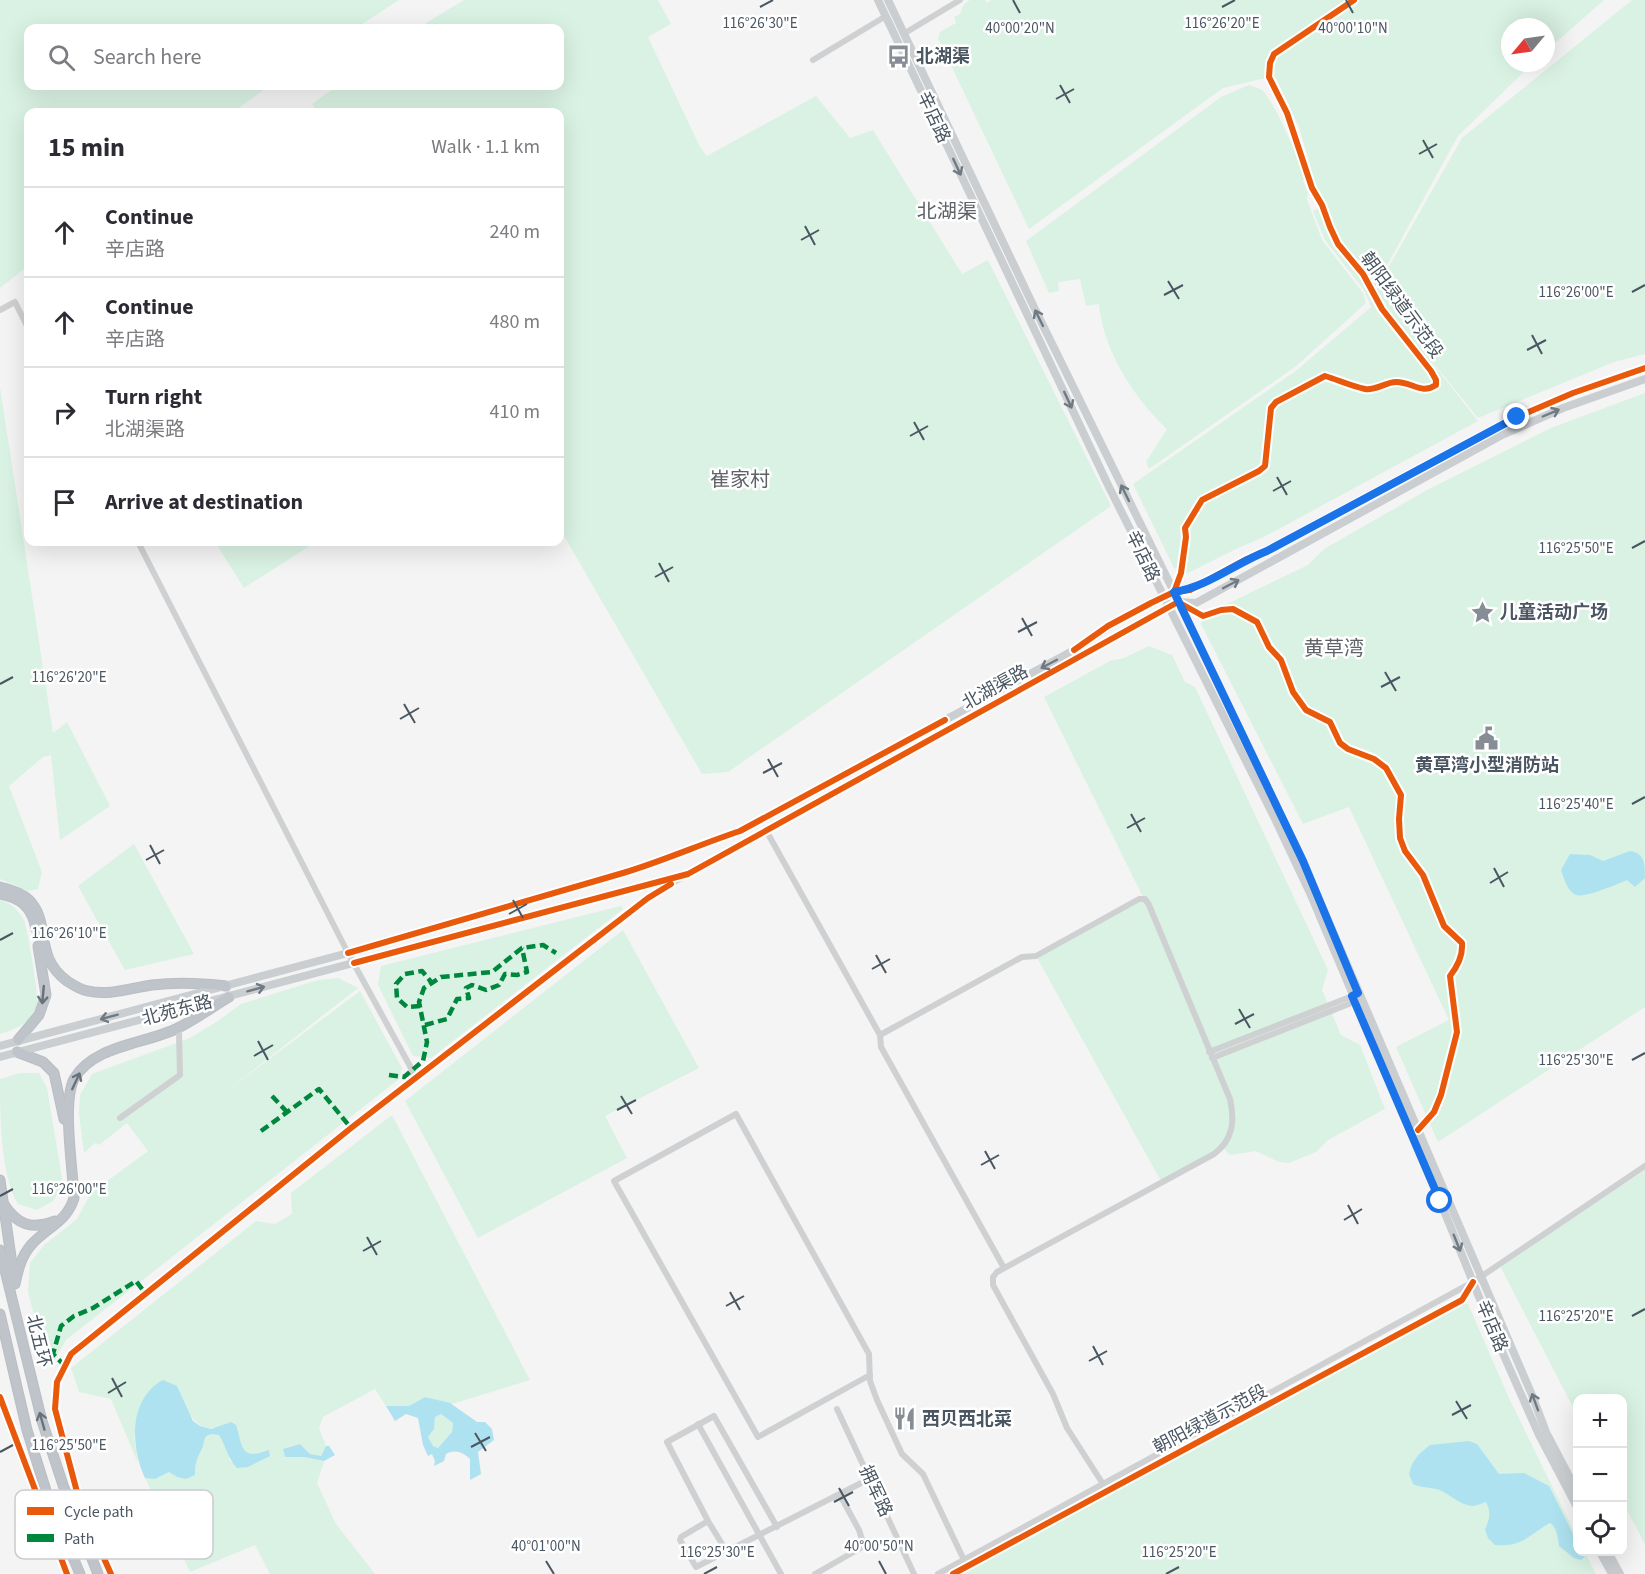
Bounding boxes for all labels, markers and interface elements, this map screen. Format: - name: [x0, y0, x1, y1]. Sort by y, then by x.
- text: 116°26'30"E: [722, 13, 798, 34]
- text: 116°26'20"E: [1184, 13, 1260, 34]
- text: 40°00'20"N: [985, 18, 1055, 39]
- text: 40°00'10"N: [1318, 18, 1388, 39]
- north arrow: [1501, 18, 1555, 72]
- search box: [24, 24, 564, 90]
- icon: search: [45, 41, 78, 74]
- text: Search here: [93, 41, 201, 73]
- bus stop icon: 北湖渠: [885, 43, 911, 69]
- place label: 北湖渠: [916, 44, 970, 69]
- street label: 辛店路: [911, 87, 956, 147]
- text: 15 min: [48, 129, 125, 166]
- text: Walk · 1.1 km: [431, 133, 540, 161]
- one-way arrow: [952, 157, 964, 175]
- district label: 北湖渠: [917, 198, 977, 226]
- text: Continue: [105, 201, 194, 233]
- icon: ahead: [48, 216, 81, 249]
- text: 240 m: [490, 218, 540, 246]
- text: 辛店路: [105, 236, 165, 264]
- street label: 朝阳绿道示范段: [1354, 247, 1449, 364]
- text: 116°26'00"E: [1538, 282, 1614, 303]
- text: Continue: [105, 291, 194, 323]
- icon: ahead: [48, 306, 81, 339]
- text: 480 m: [490, 308, 540, 336]
- one-way arrow: [1033, 309, 1045, 327]
- text: 辛店路: [105, 326, 165, 354]
- text: Turn right: [105, 381, 202, 413]
- one-way arrow: [1062, 390, 1074, 408]
- icon: right: [48, 396, 81, 429]
- text: 410 m: [490, 398, 540, 426]
- route end: [1503, 403, 1529, 429]
- one-way arrow: [1542, 407, 1560, 418]
- text: 北湖渠路: [105, 416, 185, 444]
- district label: 崔家村: [710, 466, 770, 494]
- one-way arrow: [1119, 484, 1131, 502]
- icon: arrive: [48, 486, 81, 519]
- text: Arrive at destination: [105, 486, 303, 518]
- street label: 辛店路: [1119, 526, 1166, 586]
- text: 116°25'50"E: [1538, 538, 1614, 559]
- one-way arrow: [1222, 578, 1239, 590]
- place icon: 儿童活动广场: [1469, 599, 1495, 625]
- place label: 儿童活动广场: [1500, 600, 1608, 625]
- district label: 黄草湾: [1304, 635, 1364, 663]
- one-way arrow: [1041, 658, 1058, 670]
- street label: 北湖渠路: [958, 659, 1033, 716]
- text: 116°26'20"E: [31, 667, 107, 688]
- public building icon: 黄草湾小型消防站: [1474, 726, 1500, 752]
- place label: 黄草湾小型消防站: [1415, 753, 1559, 778]
- text: 116°25'40"E: [1538, 794, 1614, 815]
- text: 116°26'10"E: [31, 923, 107, 944]
- one-way arrow: [246, 983, 265, 995]
- one-way arrow: [38, 985, 49, 1004]
- street label: 北苑东路: [139, 989, 215, 1032]
- one-way arrow: [99, 1011, 118, 1023]
- text: 116°25'30"E: [1538, 1050, 1614, 1071]
- one-way arrow: [71, 1073, 82, 1091]
- text: 116°26'00"E: [31, 1179, 107, 1200]
- route start: [1426, 1187, 1452, 1213]
- one-way arrow: [1452, 1233, 1463, 1251]
- street label: 辛店路: [1469, 1296, 1514, 1356]
- text: 116°25'20"E: [1538, 1306, 1614, 1327]
- street label: 北五环: [20, 1312, 57, 1370]
- street label: 朝阳绿道示范段: [1149, 1379, 1272, 1460]
- one-way arrow: [1529, 1394, 1540, 1412]
- map controls: [1573, 1394, 1627, 1556]
- button: +: [1573, 1394, 1627, 1448]
- restaurant icon: 西贝西北菜: [891, 1406, 917, 1432]
- place label: 西贝西北菜: [922, 1407, 1012, 1432]
- one-way arrow: [36, 1412, 47, 1431]
- text: 116°25'50"E: [31, 1435, 107, 1456]
- button: −: [1573, 1448, 1627, 1502]
- street label: 拥军路: [853, 1461, 898, 1521]
- legend: [15, 1490, 213, 1559]
- text: Cycle path: [64, 1501, 133, 1523]
- button: locate: [1573, 1502, 1627, 1556]
- text: Path: [64, 1528, 94, 1550]
- text: 40°01'00"N: [511, 1536, 581, 1557]
- text: 40°00'50"N: [844, 1536, 914, 1557]
- text: 116°25'30"E: [679, 1542, 755, 1563]
- text: 116°25'20"E: [1141, 1542, 1217, 1563]

